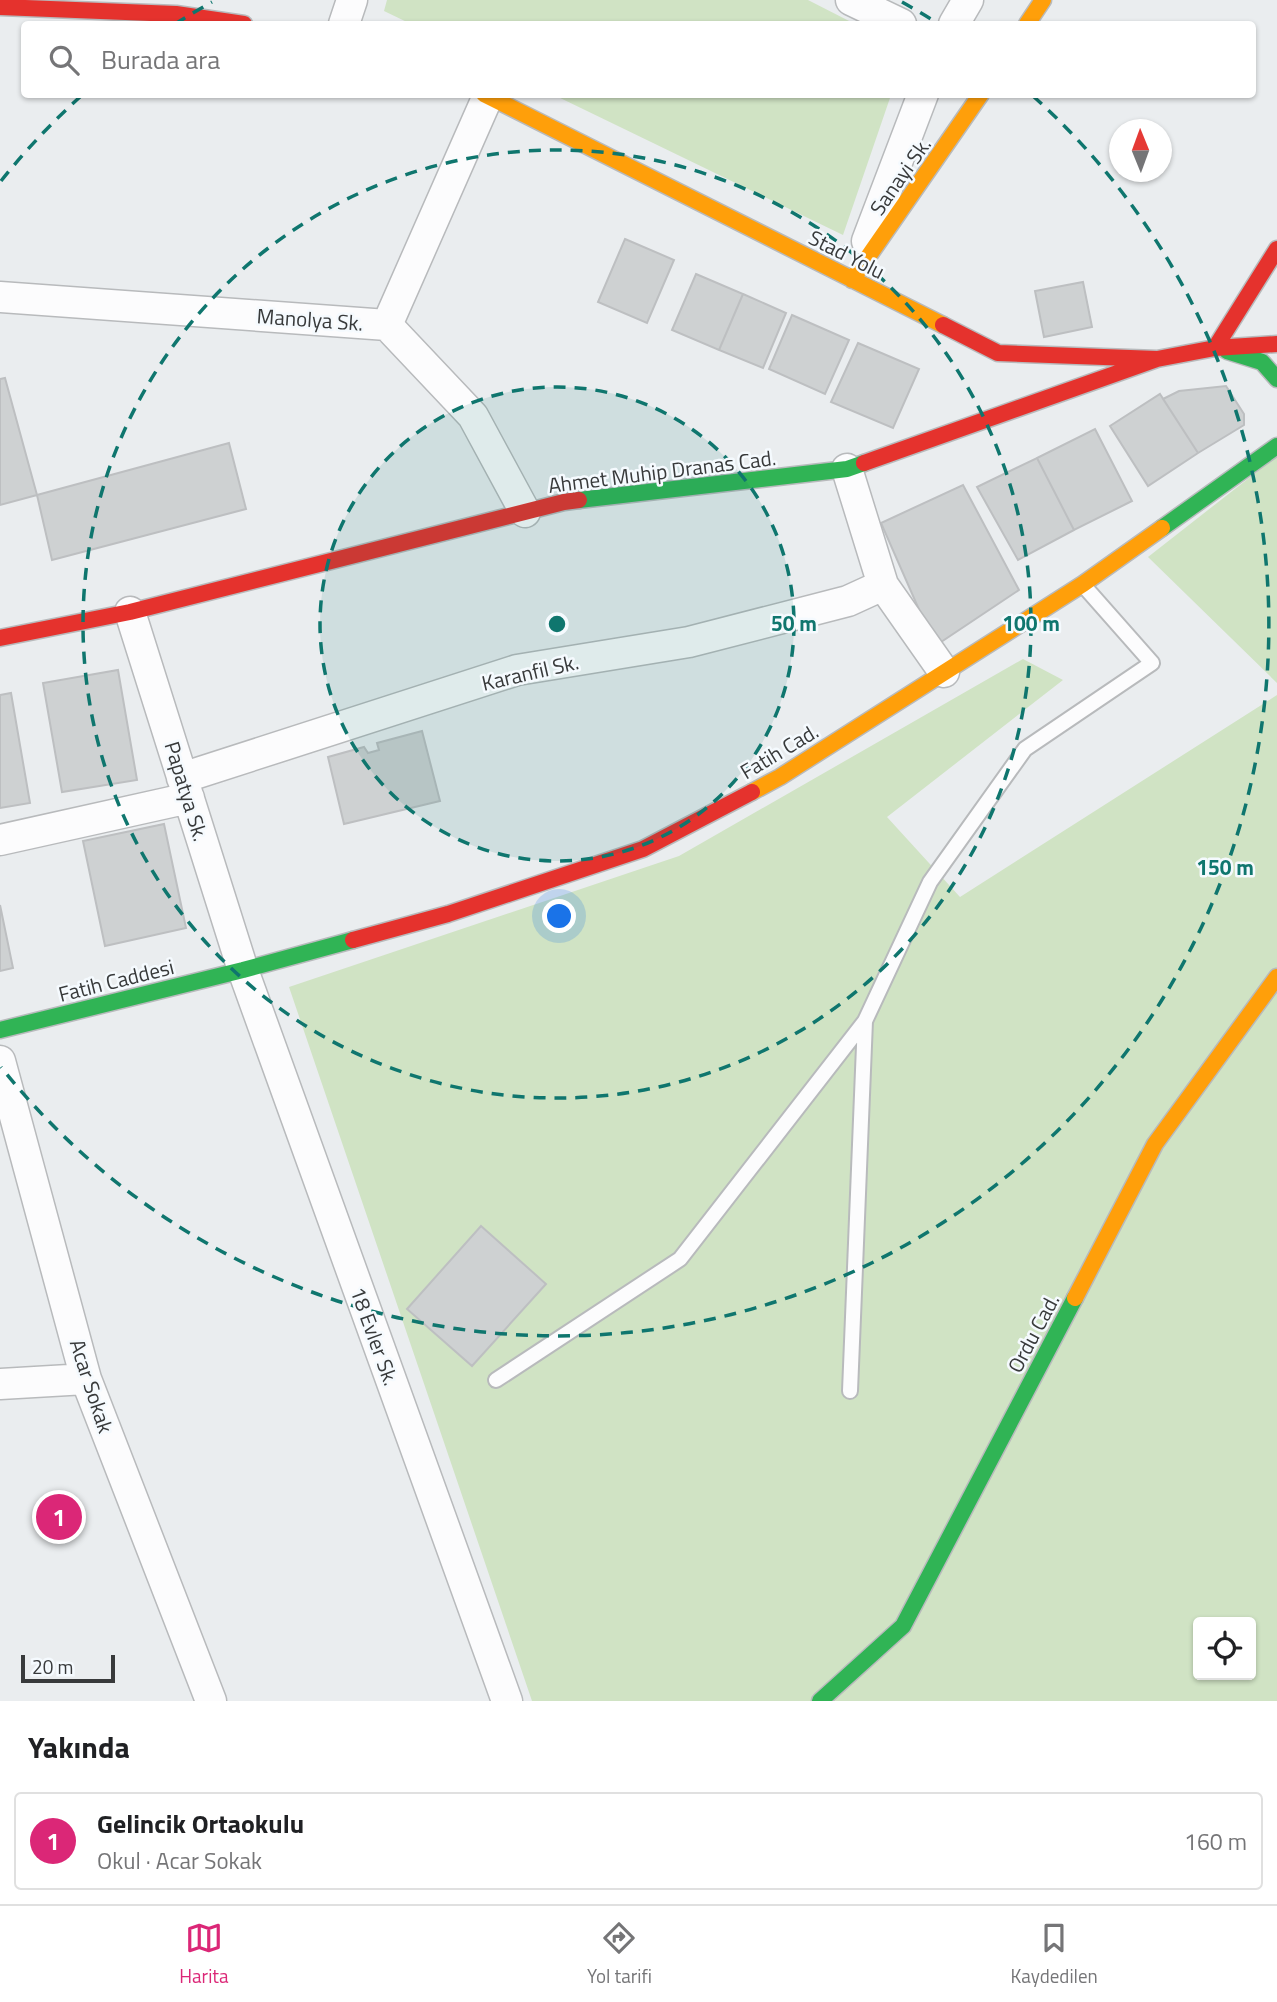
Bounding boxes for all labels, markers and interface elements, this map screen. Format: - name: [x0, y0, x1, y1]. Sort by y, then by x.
- search box: [21, 21, 1256, 98]
- text: Burada ara: [101, 40, 220, 79]
- icon: search: [45, 41, 83, 79]
- north arrow: [1109, 119, 1172, 182]
- street label: Sanayi Sk.: [861, 130, 939, 222]
- street label: Stad Yolu: [803, 221, 891, 287]
- street label: Manolya Sk.: [256, 299, 364, 339]
- street label: Ahmet Muhip Dranas Cad.: [546, 441, 778, 501]
- text: 50 m: [771, 607, 817, 639]
- text: 100 m: [1002, 607, 1060, 639]
- centre of rings: [545, 612, 569, 636]
- street label: Karanfil Sk.: [478, 645, 582, 699]
- street label: Fatih Cad.: [734, 715, 824, 787]
- street label: Papatya Sk.: [157, 737, 217, 845]
- text: 150 m: [1196, 851, 1254, 883]
- your location: [542, 899, 576, 933]
- street label: Fatih Caddesi: [55, 950, 177, 1010]
- street label: 18 Evler Sk.: [342, 1282, 408, 1390]
- street label: Ordu Cad.: [999, 1288, 1067, 1378]
- street label: Acar Sokak: [62, 1335, 122, 1437]
- pin: 1: [36, 1491, 82, 1543]
- map controls: [1193, 1617, 1256, 1680]
- button: locate: [1193, 1617, 1256, 1680]
- scale bar: [21, 1652, 116, 1684]
- text: 20 m: [32, 1652, 73, 1681]
- text: Yakında: [28, 1724, 130, 1770]
- text: Gelincik Ortaokulu: [97, 1804, 304, 1843]
- text: 1: [47, 1824, 59, 1859]
- text: 160 m: [1184, 1824, 1247, 1859]
- text: Okul · Acar Sokak: [97, 1843, 262, 1878]
- tab: Harita: [179, 1919, 229, 1990]
- tab: Yol tarifi: [587, 1919, 652, 1990]
- tab: Kaydedilen: [1010, 1919, 1098, 1990]

